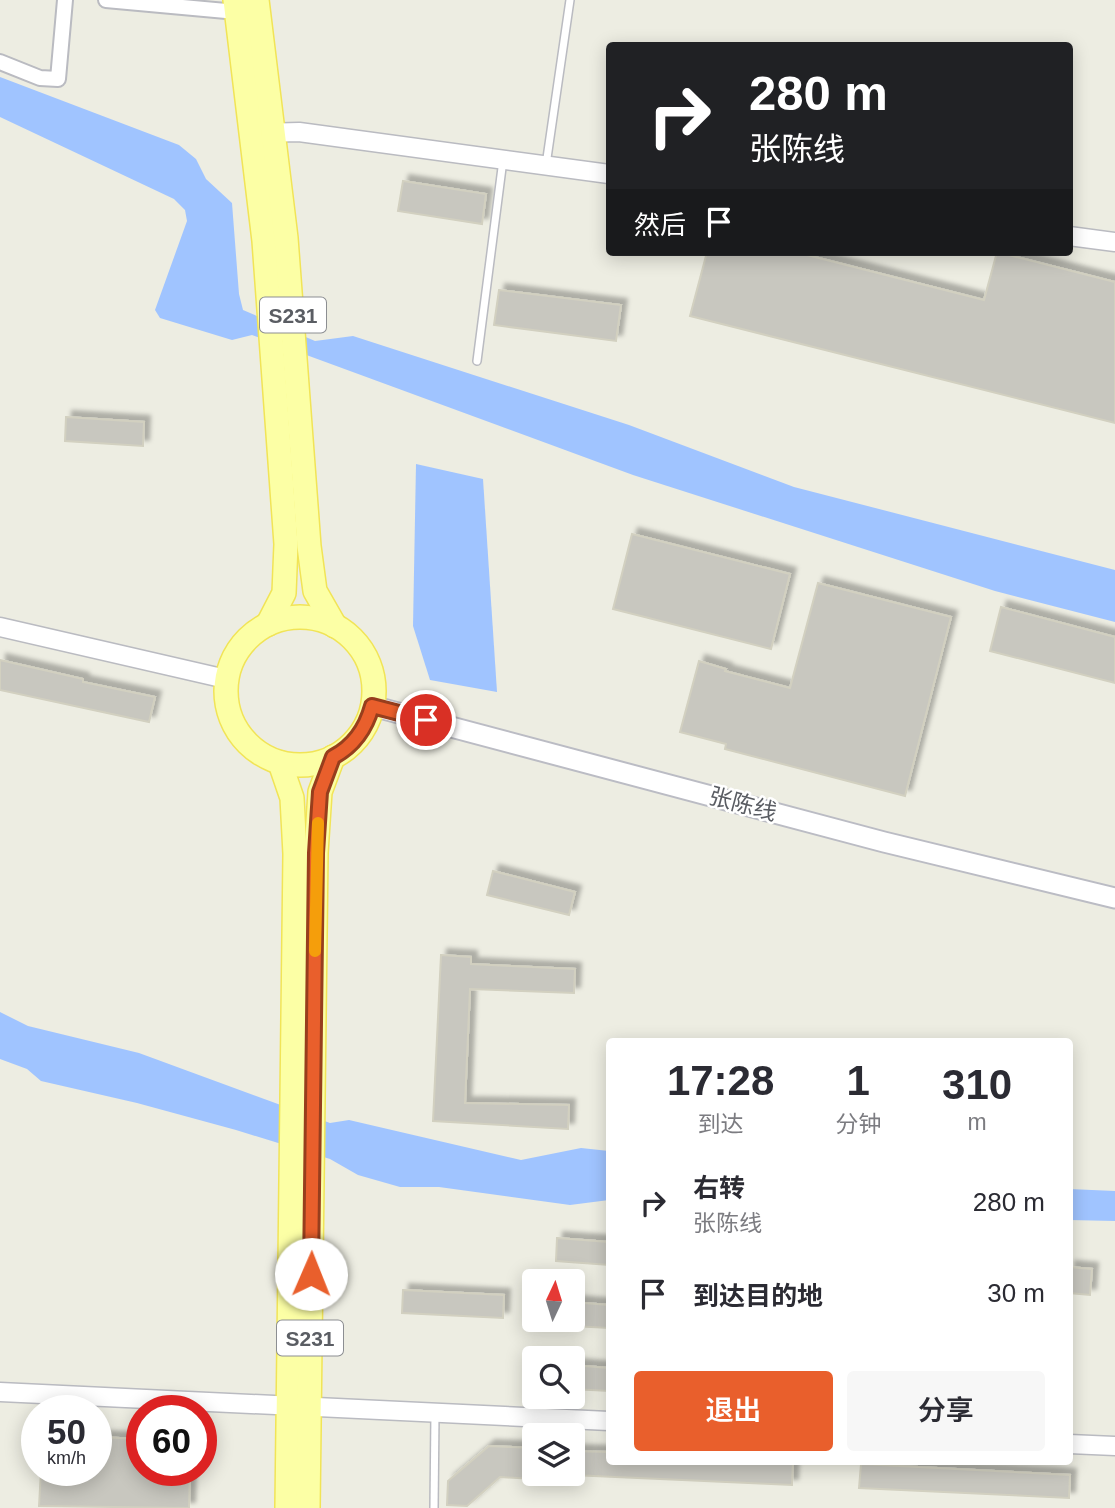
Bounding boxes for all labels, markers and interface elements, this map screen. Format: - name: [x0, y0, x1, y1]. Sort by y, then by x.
- text: 280 m: [749, 66, 888, 120]
- icon: right: [634, 70, 725, 161]
- text: 张陈线: [749, 131, 845, 167]
- icon: arrive: [700, 203, 738, 241]
- text: 然后: [634, 210, 686, 240]
- road number: S231: [260, 298, 326, 332]
- pin: [396, 690, 456, 750]
- icon: arrive: [407, 701, 445, 739]
- street label: 张陈线: [706, 783, 780, 825]
- text: 17:28: [667, 1057, 774, 1104]
- text: 1: [846, 1057, 870, 1104]
- text: 310: [942, 1061, 1012, 1108]
- text: m: [968, 1109, 987, 1135]
- text: 到达: [698, 1111, 744, 1137]
- text: 分钟: [835, 1111, 881, 1137]
- text: 右转: [693, 1173, 745, 1203]
- icon: right: [634, 1184, 672, 1222]
- text: 280 m: [973, 1187, 1045, 1217]
- text: 张陈线: [693, 1210, 762, 1236]
- position arrow: [274, 1237, 348, 1311]
- north arrow: [522, 1269, 584, 1332]
- map controls: [522, 1269, 585, 1486]
- icon: arrive: [634, 1275, 672, 1313]
- text: 30 m: [987, 1278, 1045, 1308]
- text: 到达目的地: [693, 1281, 823, 1311]
- road number: S231: [277, 1320, 343, 1356]
- button: search: [522, 1346, 585, 1409]
- button: 退出: [634, 1371, 833, 1451]
- button: 分享: [847, 1371, 1045, 1451]
- speed limit sign: 60: [126, 1395, 217, 1486]
- text: 50: [47, 1412, 86, 1451]
- button: layers: [522, 1423, 585, 1486]
- text: km/h: [47, 1448, 86, 1468]

